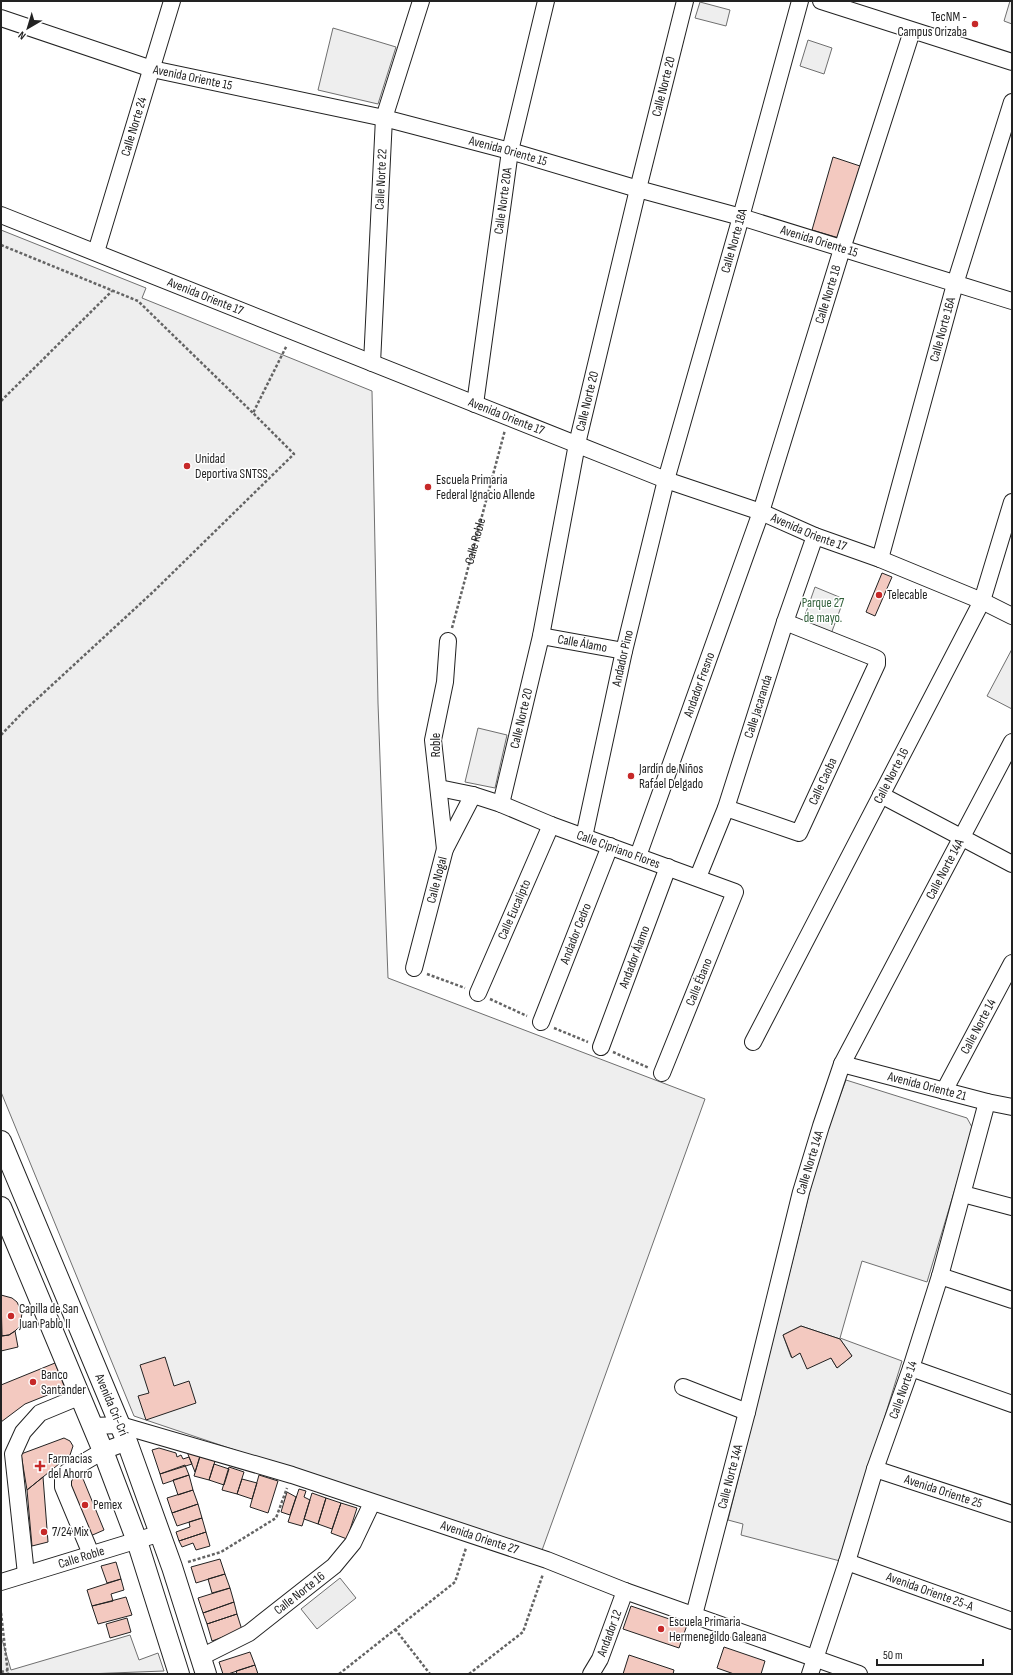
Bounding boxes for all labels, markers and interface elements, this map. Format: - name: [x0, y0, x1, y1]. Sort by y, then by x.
- north arrow: [8, 8, 48, 48]
- place label: TecNM - Campus Orizaba: [897, 9, 967, 40]
- marker: TecNM - Campus Orizaba: [970, 19, 980, 29]
- text: N: [16, 28, 28, 42]
- street label: Calle Norte 20: [648, 54, 679, 118]
- street label: Avenida Oriente 15: [151, 61, 234, 94]
- street label: Calle Norte 24: [117, 95, 151, 158]
- street label: Avenida Oriente 15: [466, 132, 549, 170]
- street label: Calle Norte 22: [372, 148, 390, 210]
- street label: Calle Norte 20A: [491, 166, 516, 235]
- street label: Calle Norte 18A: [717, 206, 751, 275]
- street label: Avenida Oriente 15: [778, 221, 860, 261]
- street label: Calle Norte 18: [811, 263, 845, 326]
- street label: Avenida Oriente 17: [164, 274, 246, 319]
- street label: Calle Norte 16A: [926, 295, 959, 363]
- street label: Calle Norte 20: [572, 369, 602, 433]
- street label: Avenida Oriente 17: [465, 394, 547, 439]
- place label: Unidad Deportiva SNTSS: [195, 451, 268, 482]
- marker: Unidad Deportiva SNTSS: [182, 461, 192, 471]
- place label: Escuela Primaria Federal Ignacio Allende: [436, 472, 535, 503]
- marker: Escuela Primaria Federal Ignacio Allende: [423, 482, 433, 492]
- street label: Avenida Oriente 17: [767, 509, 850, 555]
- street label: Calle Roble: [461, 516, 489, 566]
- place label: Telecable: [887, 587, 927, 603]
- marker: Telecable: [874, 590, 884, 600]
- park label: Parque 27 de mayo.: [802, 595, 845, 626]
- street label: Andador Pino: [608, 628, 637, 689]
- street label: Calle Álamo: [556, 631, 608, 656]
- street label: Andador Fresno: [680, 650, 718, 720]
- street label: Calle Jacaranda: [741, 673, 776, 740]
- street label: Calle Norte 20: [506, 686, 536, 750]
- street label: Roble: [428, 733, 444, 757]
- street label: Calle Norte 16: [870, 745, 912, 806]
- street label: Calle Caoba: [805, 755, 841, 808]
- place label: Jardín de Niños Rafael Delgado: [638, 761, 703, 792]
- marker: Jardín de Niños Rafael Delgado: [626, 771, 636, 781]
- street label: Calle Cipriano Flores: [574, 827, 663, 872]
- street label: Calle Norte 14A: [922, 836, 967, 902]
- street label: Calle Nogal: [423, 855, 451, 905]
- street label: Calle Eucalipto: [494, 877, 534, 942]
- street label: Andador Cedro: [556, 901, 595, 967]
- street label: Andador Álamo: [615, 924, 653, 991]
- street label: Calle Ébano: [682, 956, 716, 1008]
- street label: Calle Norte 14: [957, 996, 1000, 1057]
- street label: Avenida Oriente 21: [885, 1068, 969, 1104]
- street label: Calle Norte 14A: [793, 1128, 827, 1197]
- place label: Capilla de San Juan Pablo II: [18, 1301, 79, 1332]
- marker: Capilla de San Juan Pablo II: [6, 1311, 16, 1321]
- street label: Calle Norte 14: [886, 1358, 921, 1421]
- place label: Banco Santander: [41, 1367, 86, 1398]
- street label: Avenida Cri-Crí: [91, 1370, 132, 1439]
- marker: Banco Santander: [28, 1377, 38, 1387]
- street label: Calle Norte 14A: [714, 1442, 746, 1511]
- place label: Farmacias del Ahorro: [48, 1451, 92, 1482]
- marker: Farmacias del Ahorro: [35, 1461, 45, 1471]
- street label: Avenida Oriente 25: [901, 1471, 985, 1512]
- place label: Pemex: [93, 1497, 122, 1513]
- marker: Pemex: [80, 1500, 90, 1510]
- street label: Avenida Oriente 27: [438, 1517, 522, 1558]
- place label: 7/24 Mix: [52, 1524, 89, 1540]
- marker: 7/24 Mix: [39, 1527, 49, 1537]
- street label: Calle Roble: [56, 1543, 106, 1572]
- street label: Calle Norte 16: [271, 1568, 329, 1618]
- street label: Avenida Oriente 25-A: [883, 1568, 976, 1615]
- street label: Andador 12: [593, 1608, 625, 1660]
- place label: Escuela Primaria Hermenegildo Galeana: [669, 1614, 766, 1645]
- marker: Escuela Primaria Hermenegildo Galeana: [656, 1624, 666, 1634]
- scale bar: [877, 1641, 983, 1667]
- text: 50 m: [883, 1648, 903, 1663]

